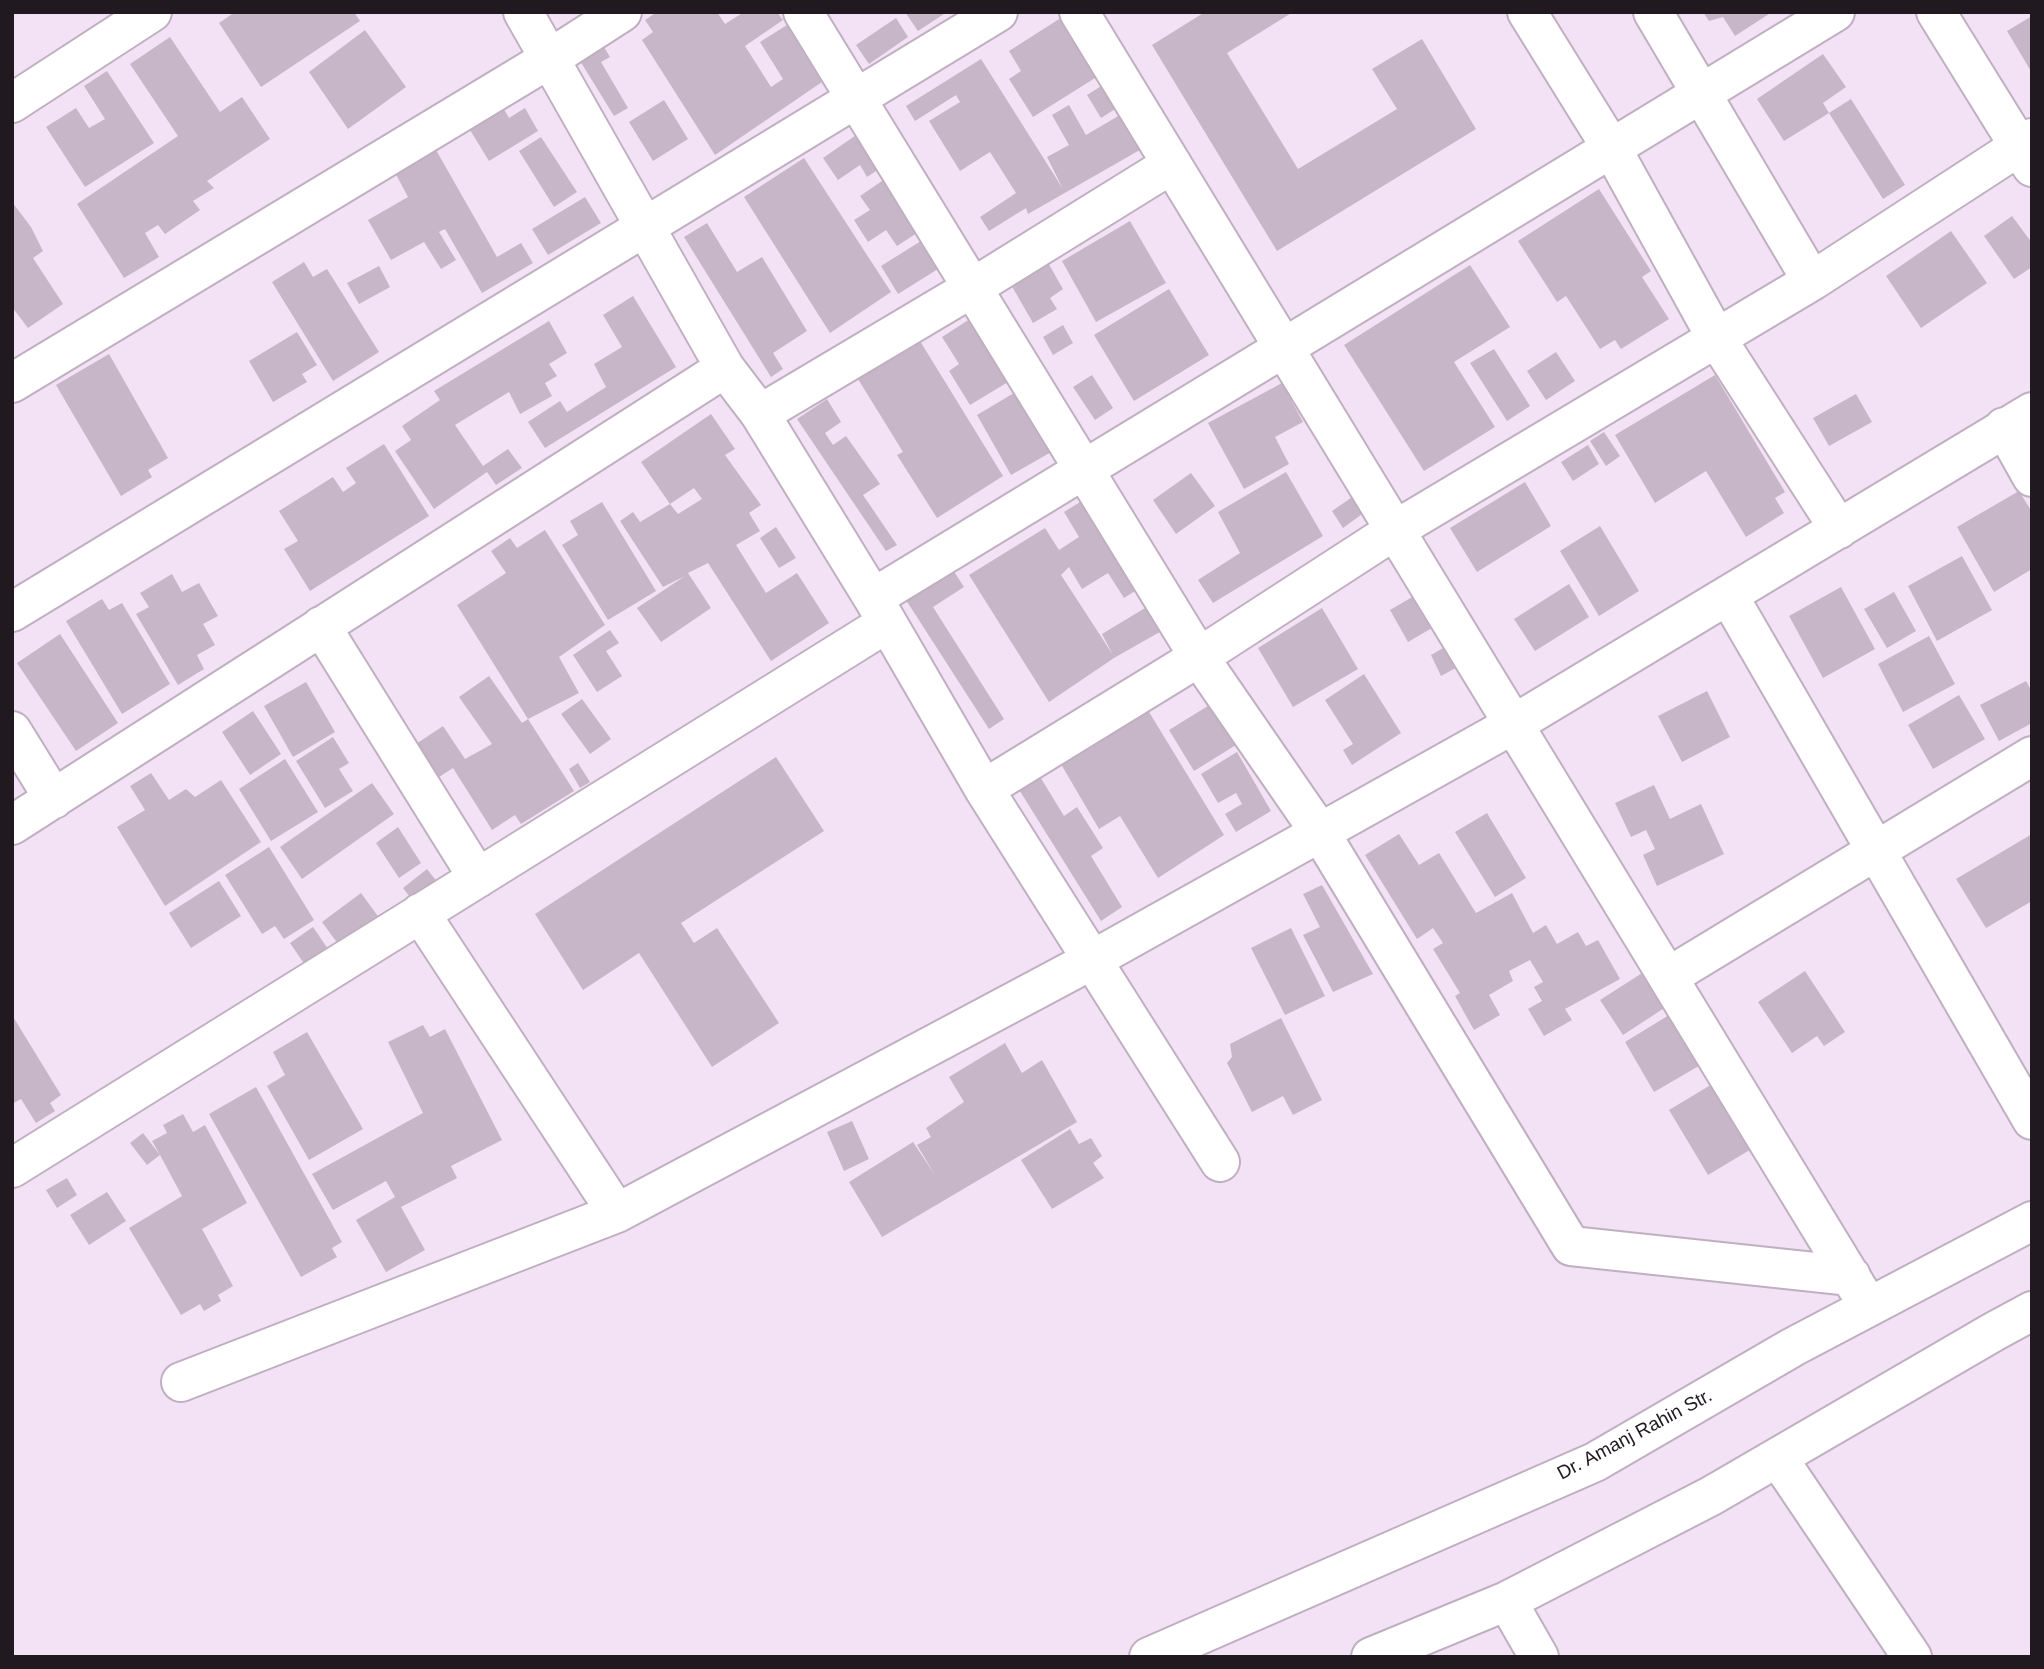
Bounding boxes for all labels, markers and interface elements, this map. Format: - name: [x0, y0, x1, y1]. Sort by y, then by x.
- street label: Dr. Amanj Rahin Str.: [1554, 1385, 1716, 1485]

